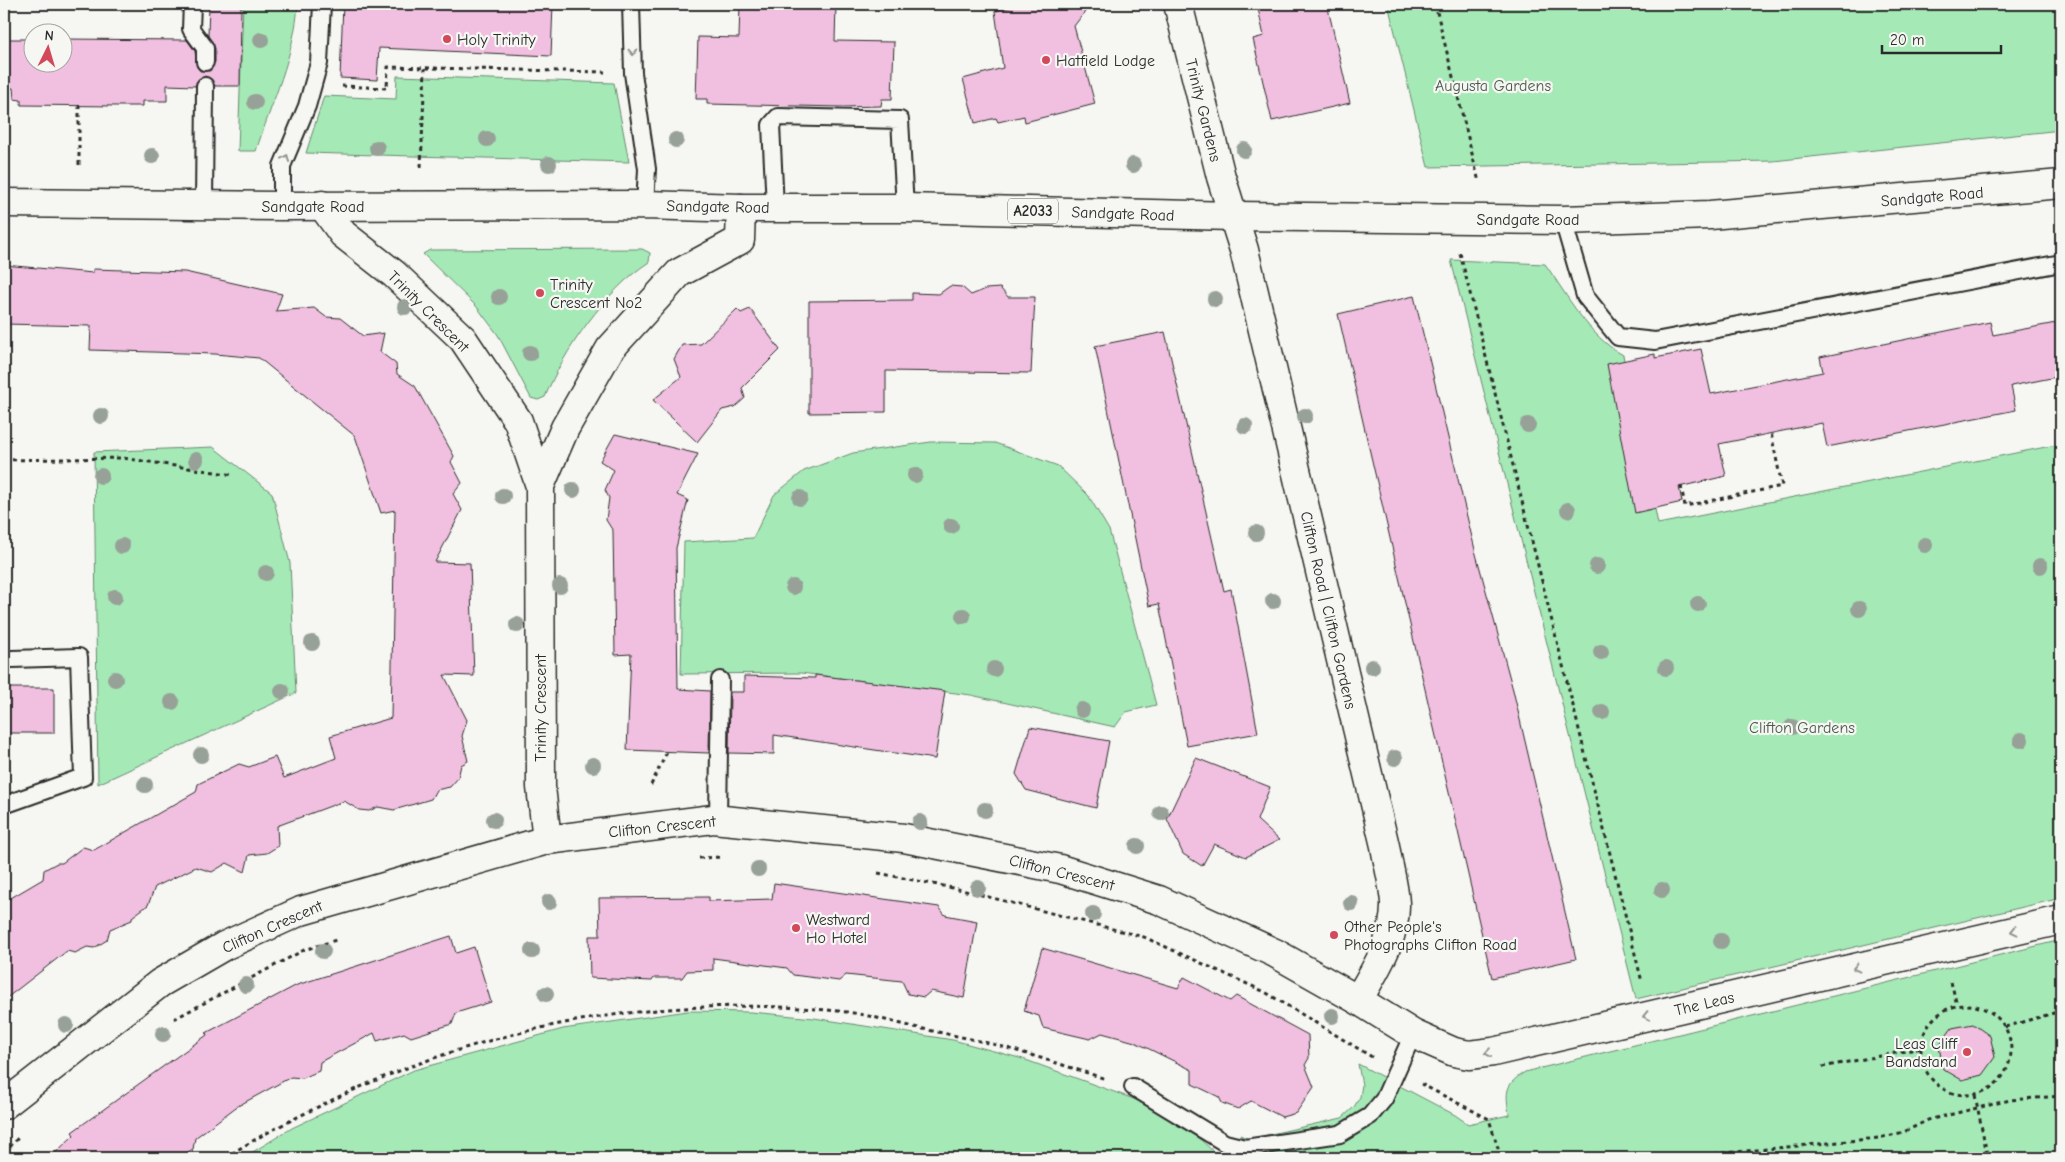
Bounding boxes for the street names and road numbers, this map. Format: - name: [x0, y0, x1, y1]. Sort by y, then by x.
- street label: Trinity Gardens: [1182, 57, 1225, 164]
- street label: Sandgate Road: [1880, 184, 1984, 210]
- street label: Sandgate Road: [666, 197, 770, 217]
- street label: Sandgate Road: [261, 198, 365, 216]
- road number: A2033: [1008, 198, 1058, 224]
- street label: Sandgate Road: [1071, 203, 1175, 225]
- street label: Sandgate Road: [1476, 211, 1580, 229]
- street label: Trinity Crescent: [384, 267, 473, 356]
- street label: Clifton Road | Clifton Gardens: [1296, 510, 1360, 711]
- street label: Trinity Crescent: [532, 654, 550, 762]
- street label: Clifton Crescent: [608, 812, 717, 842]
- street label: Clifton Crescent: [1007, 851, 1117, 895]
- street label: Clifton Crescent: [219, 897, 326, 957]
- street label: The Leas: [1673, 988, 1736, 1020]

